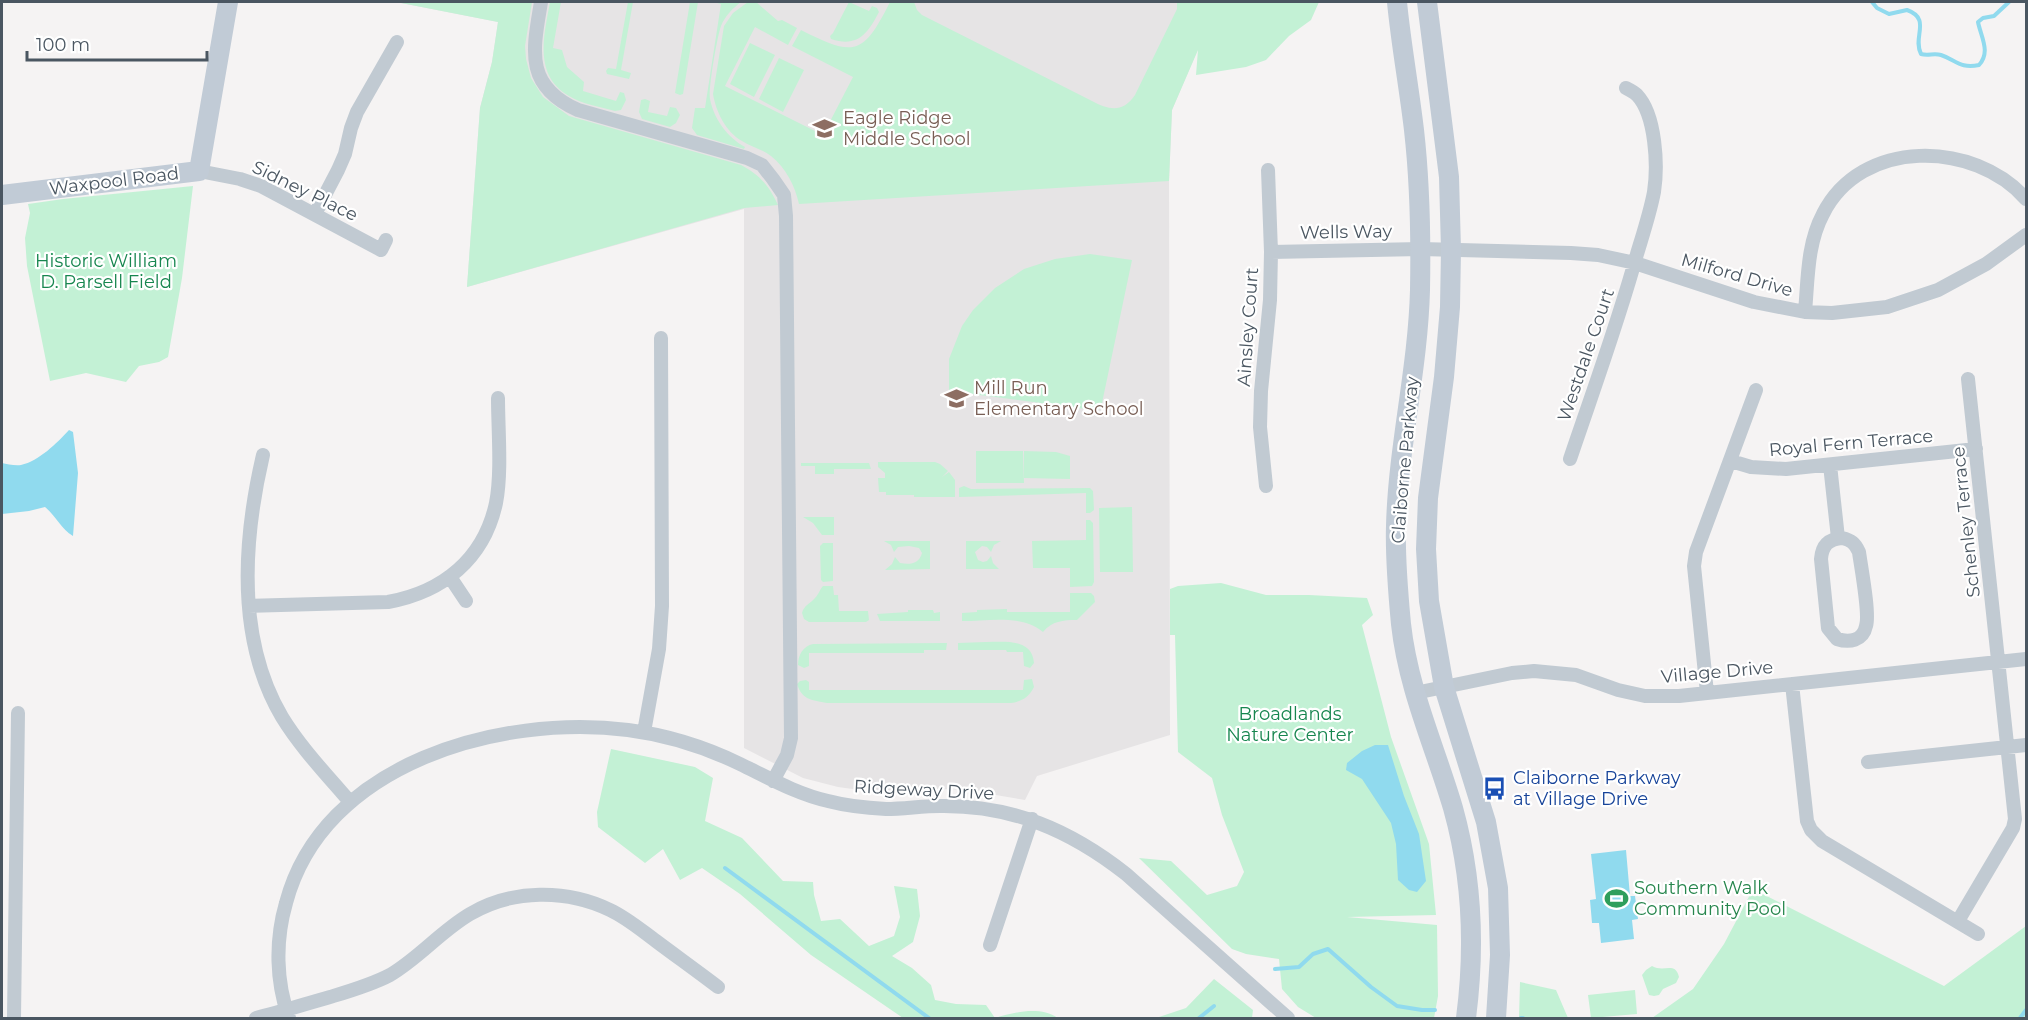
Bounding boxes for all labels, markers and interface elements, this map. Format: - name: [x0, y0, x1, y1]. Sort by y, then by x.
- scale bar: [27, 24, 207, 62]
- text: 100 m: [36, 34, 90, 56]
- place label: Eagle Ridge Middle School: [843, 107, 971, 150]
- school or university icon: Eagle Ridge Middle School: [812, 115, 838, 141]
- street label: Sidney Place: [249, 156, 361, 226]
- street label: Waxpool Road: [48, 162, 180, 200]
- street label: Wells Way: [1300, 220, 1392, 244]
- street label: Milford Drive: [1679, 249, 1795, 301]
- park label: Historic William D. Parsell Field: [35, 250, 177, 293]
- street label: Ainsley Court: [1233, 267, 1263, 387]
- street label: Westdale Court: [1553, 286, 1619, 424]
- street label: Claiborne Parkway: [1387, 375, 1423, 544]
- place label: Mill Run Elementary School: [974, 377, 1144, 420]
- school or university icon: Mill Run Elementary School: [943, 385, 969, 411]
- street label: Royal Fern Terrace: [1768, 425, 1934, 461]
- street label: Schenley Terrace: [1947, 445, 1985, 599]
- street label: Village Drive: [1660, 656, 1774, 688]
- park label: Broadlands Nature Center: [1226, 703, 1354, 746]
- place label: Claiborne Parkway at Village Drive: [1513, 767, 1681, 810]
- street label: Ridgeway Drive: [853, 775, 995, 805]
- bus stop icon: Claiborne Parkway at Village Drive: [1482, 775, 1508, 801]
- place label: Southern Walk Community Pool: [1634, 877, 1786, 920]
- sports icon: Southern Walk Community Pool: [1603, 885, 1629, 911]

